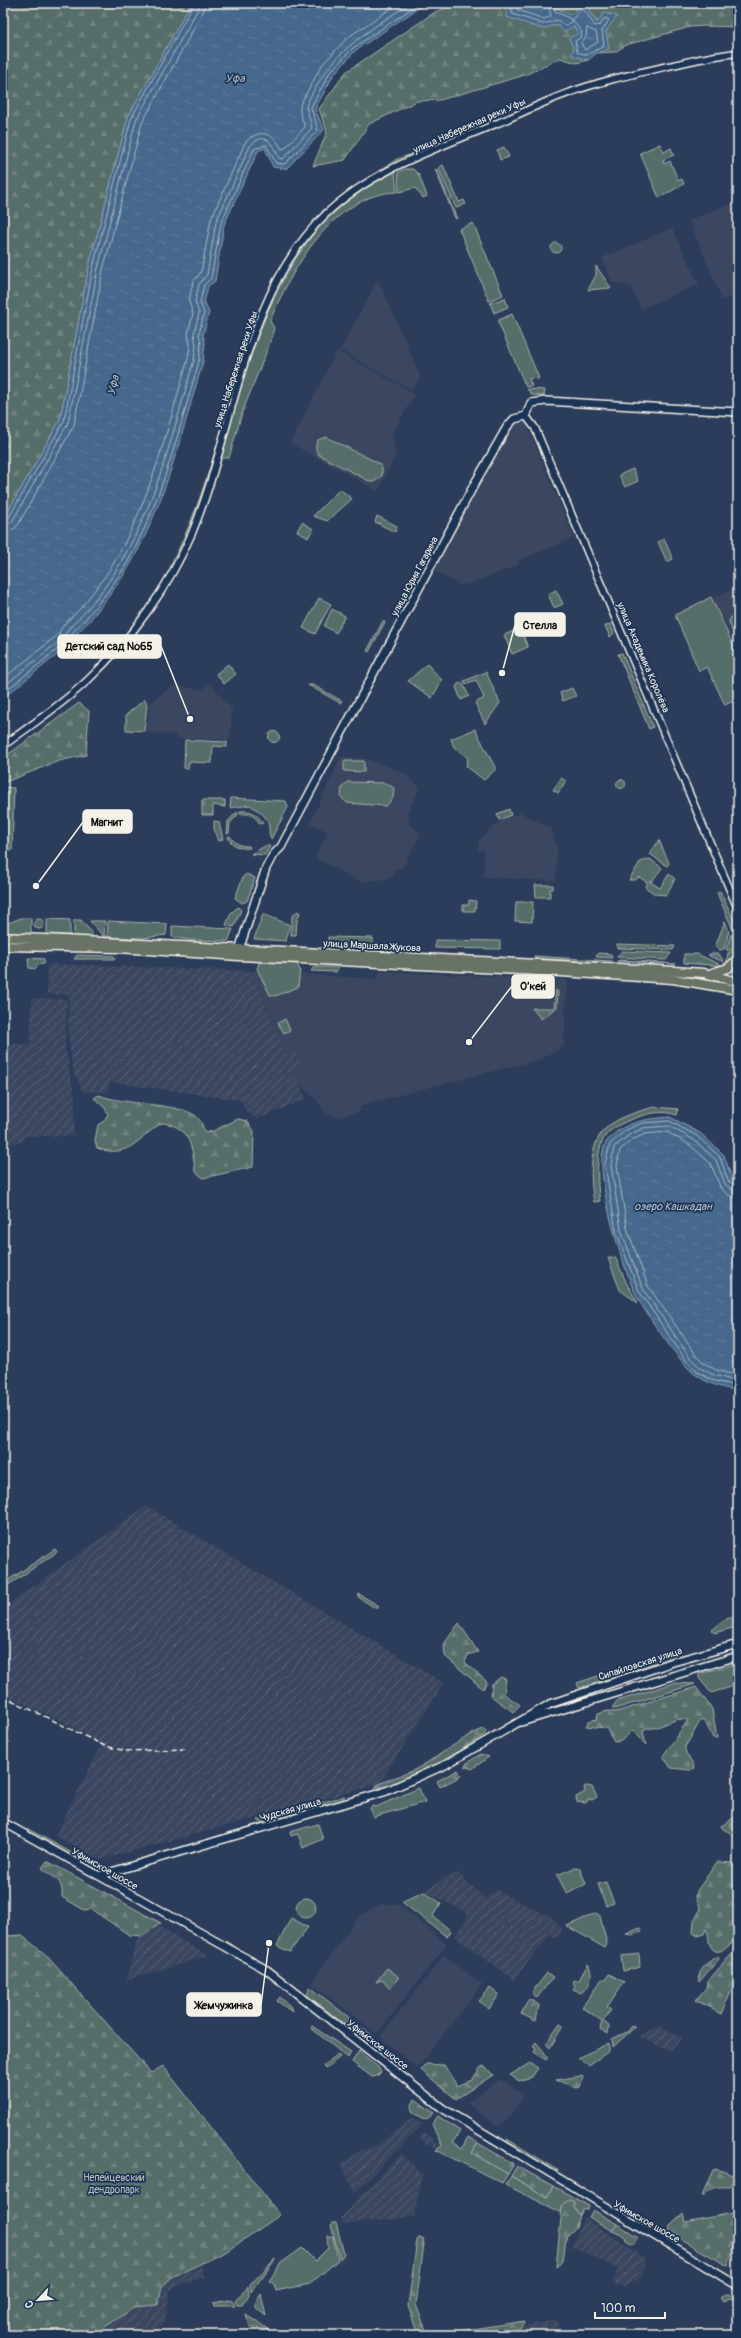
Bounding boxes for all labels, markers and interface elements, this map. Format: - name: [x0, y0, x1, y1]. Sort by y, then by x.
- water label: Уфа: [225, 72, 246, 85]
- street label: улица Набережная реки Уфы: [410, 96, 528, 157]
- street label: улица Набережная реки Уфы: [211, 309, 260, 430]
- water label: Уфа: [105, 373, 122, 396]
- street label: улица Юрия Гагарина: [388, 534, 441, 619]
- street label: улица Академика Королёва: [614, 599, 672, 715]
- callout: Стелла: [515, 613, 565, 636]
- text: Стелла: [523, 619, 557, 632]
- callout: Детский сад №65: [58, 635, 161, 658]
- text: Детский сад №65: [65, 640, 152, 653]
- callout: Магнит: [83, 810, 132, 833]
- text: Магнит: [91, 816, 124, 829]
- street label: улица Маршала Жукова: [322, 937, 421, 955]
- callout: О’кей: [512, 975, 554, 998]
- text: О’кей: [520, 980, 546, 993]
- water label: озеро Кашкадан: [634, 1200, 713, 1213]
- street label: Сипайловская улица: [597, 1645, 684, 1683]
- street label: Чудская улица: [258, 1795, 323, 1824]
- street label: Уфимское шоссе: [69, 1845, 140, 1893]
- callout: Жемчужинка: [187, 1993, 261, 2016]
- text: Жемчужинка: [193, 1999, 253, 2012]
- street label: Уфимское шоссе: [344, 2017, 410, 2072]
- park label: Непейцевский дендропарк: [83, 2172, 145, 2196]
- street label: Уфимское шоссе: [611, 2198, 682, 2246]
- north arrow: [18, 2280, 58, 2320]
- scale bar: [595, 2294, 665, 2320]
- text: С: [22, 2298, 37, 2310]
- text: 100 m: [601, 2301, 636, 2316]

